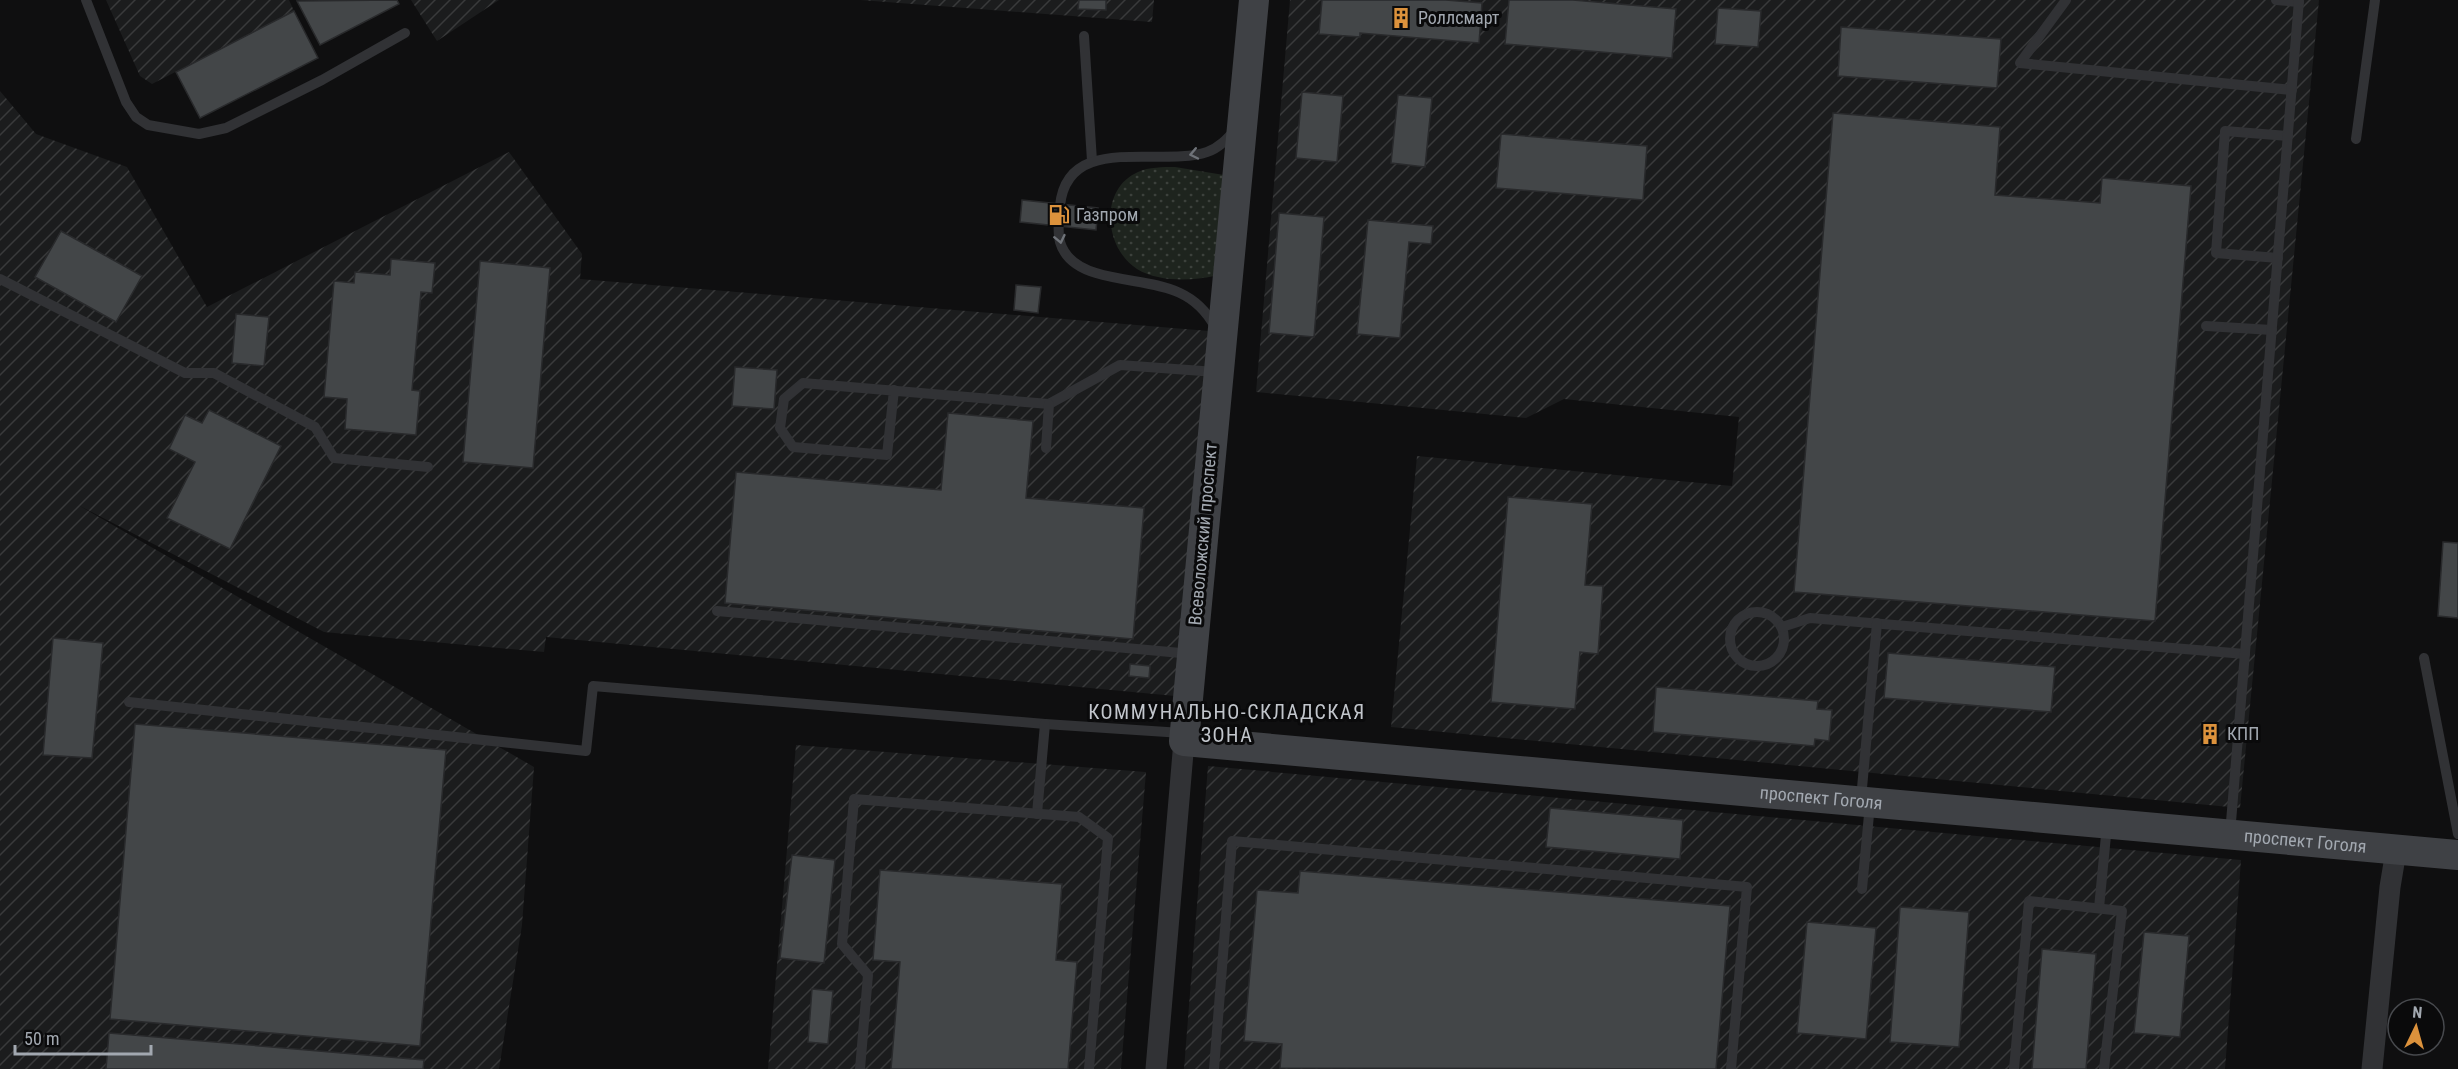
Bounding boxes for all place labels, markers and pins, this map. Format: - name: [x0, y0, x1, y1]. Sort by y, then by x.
- building icon: Роллсмарт: [1389, 6, 1413, 30]
- place label: Роллсмарт: [1418, 7, 1500, 28]
- fuel station icon: Газпром: [1047, 203, 1071, 227]
- place label: Газпром: [1076, 204, 1138, 225]
- building icon: КПП: [2198, 722, 2222, 746]
- place label: КПП: [2227, 723, 2259, 744]

